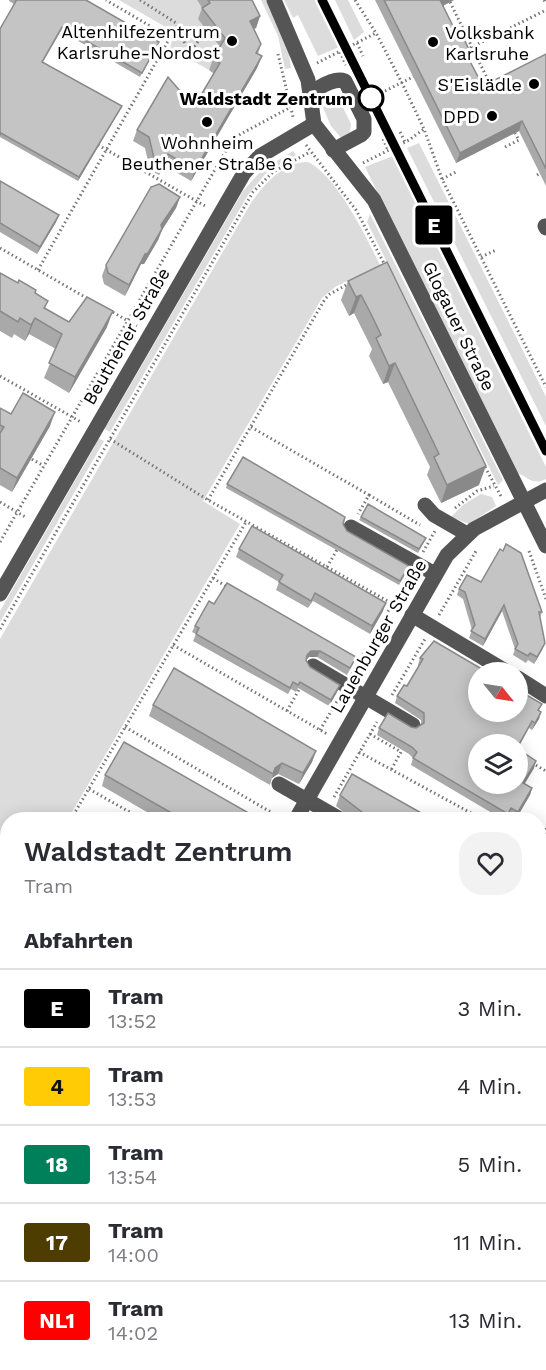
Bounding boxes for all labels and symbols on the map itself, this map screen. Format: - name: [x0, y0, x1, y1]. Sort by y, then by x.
- place label: Altenhilfezentrum Karlsruhe-Nordost: [57, 21, 220, 63]
- place label: Volksbank Karlsruhe: [445, 22, 534, 64]
- marker: Altenhilfezentrum Karlsruhe-Nordost: [225, 34, 239, 48]
- marker: Volksbank Karlsruhe: [426, 35, 440, 49]
- place label: S'Eislädle: [438, 74, 522, 95]
- marker: S'Eislädle: [527, 77, 541, 91]
- marker: Waldstadt Zentrum: [358, 85, 384, 111]
- place label: Waldstadt Zentrum: [179, 88, 353, 109]
- place label: DPD: [443, 106, 480, 127]
- marker: DPD: [485, 109, 499, 123]
- marker: Wohnheim Beuthener Straße 6: [200, 115, 214, 129]
- place label: Wohnheim Beuthener Straße 6: [121, 132, 293, 174]
- line badge: E: [414, 206, 454, 244]
- street label: Glogauer Straße: [419, 258, 499, 394]
- street label: Beuthener Straße: [78, 264, 174, 408]
- street label: Lauenburger Straße: [325, 556, 431, 716]
- north arrow: [468, 662, 528, 722]

